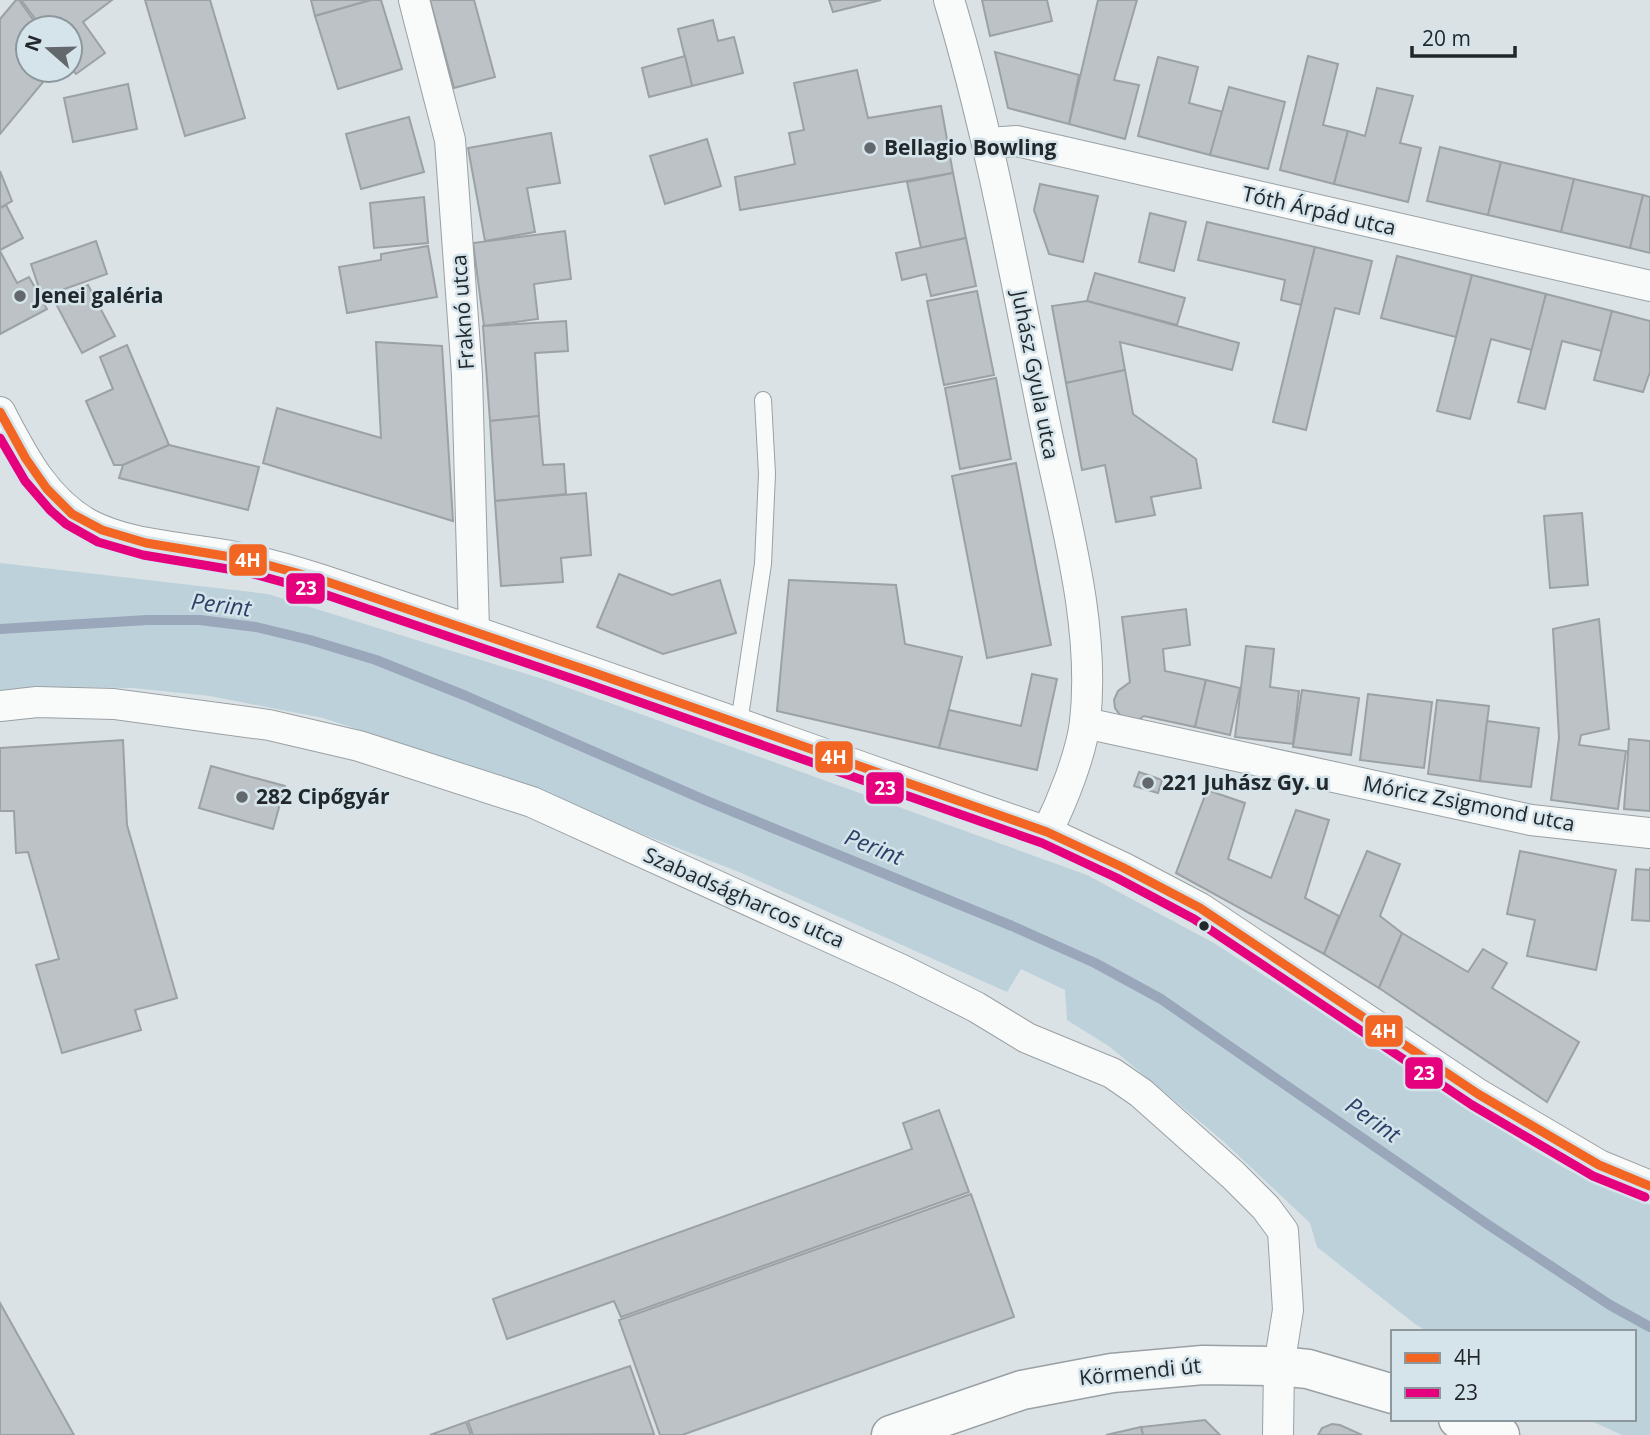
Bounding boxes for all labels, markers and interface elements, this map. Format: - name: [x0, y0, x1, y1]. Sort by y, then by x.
- north arrow: [14, 14, 84, 84]
- scale bar: [1412, 14, 1515, 58]
- text: 20 m: [1422, 24, 1471, 52]
- text: N: [18, 31, 48, 55]
- place label: Bellagio Bowling: [884, 133, 1056, 161]
- marker: Bellagio Bowling: [862, 140, 878, 156]
- street label: Tóth Árpád utca: [1240, 179, 1399, 241]
- street label: Fraknó utca: [444, 254, 480, 370]
- place label: Jenei galéria: [32, 281, 163, 309]
- street label: Juhász Gyula utca: [1005, 286, 1066, 462]
- marker: Jenei galéria: [12, 288, 28, 304]
- line badge: 4H: [228, 543, 268, 577]
- text: 4H: [235, 547, 261, 573]
- line badge: 23: [285, 572, 326, 605]
- text: 23: [295, 575, 317, 601]
- water label: Perint: [189, 584, 254, 624]
- line badge: 4H: [814, 740, 854, 774]
- text: 4H: [821, 744, 847, 770]
- place label: 221 Juhász Gy. u: [1162, 768, 1329, 796]
- street label: Móricz Zsigmond utca: [1361, 769, 1577, 837]
- line badge: 23: [865, 771, 905, 805]
- text: 23: [874, 775, 896, 801]
- marker: 221 Juhász Gy. u: [1140, 775, 1156, 791]
- place label: 282 Cipőgyár: [256, 782, 390, 810]
- marker: 282 Cipőgyár: [234, 789, 250, 805]
- water label: Perint: [840, 820, 910, 873]
- street label: Szabadságharcos utca: [640, 840, 849, 954]
- unlabelled marker: [1197, 919, 1211, 933]
- line badge: 4H: [1364, 1014, 1404, 1048]
- text: 4H: [1371, 1018, 1397, 1044]
- line badge: 23: [1404, 1056, 1444, 1090]
- text: 23: [1413, 1060, 1435, 1086]
- water label: Perint: [1340, 1089, 1409, 1150]
- legend: [1391, 1330, 1636, 1421]
- text: 4H: [1454, 1343, 1482, 1371]
- street label: Körmendi út: [1078, 1351, 1202, 1391]
- text: 23: [1454, 1378, 1478, 1406]

